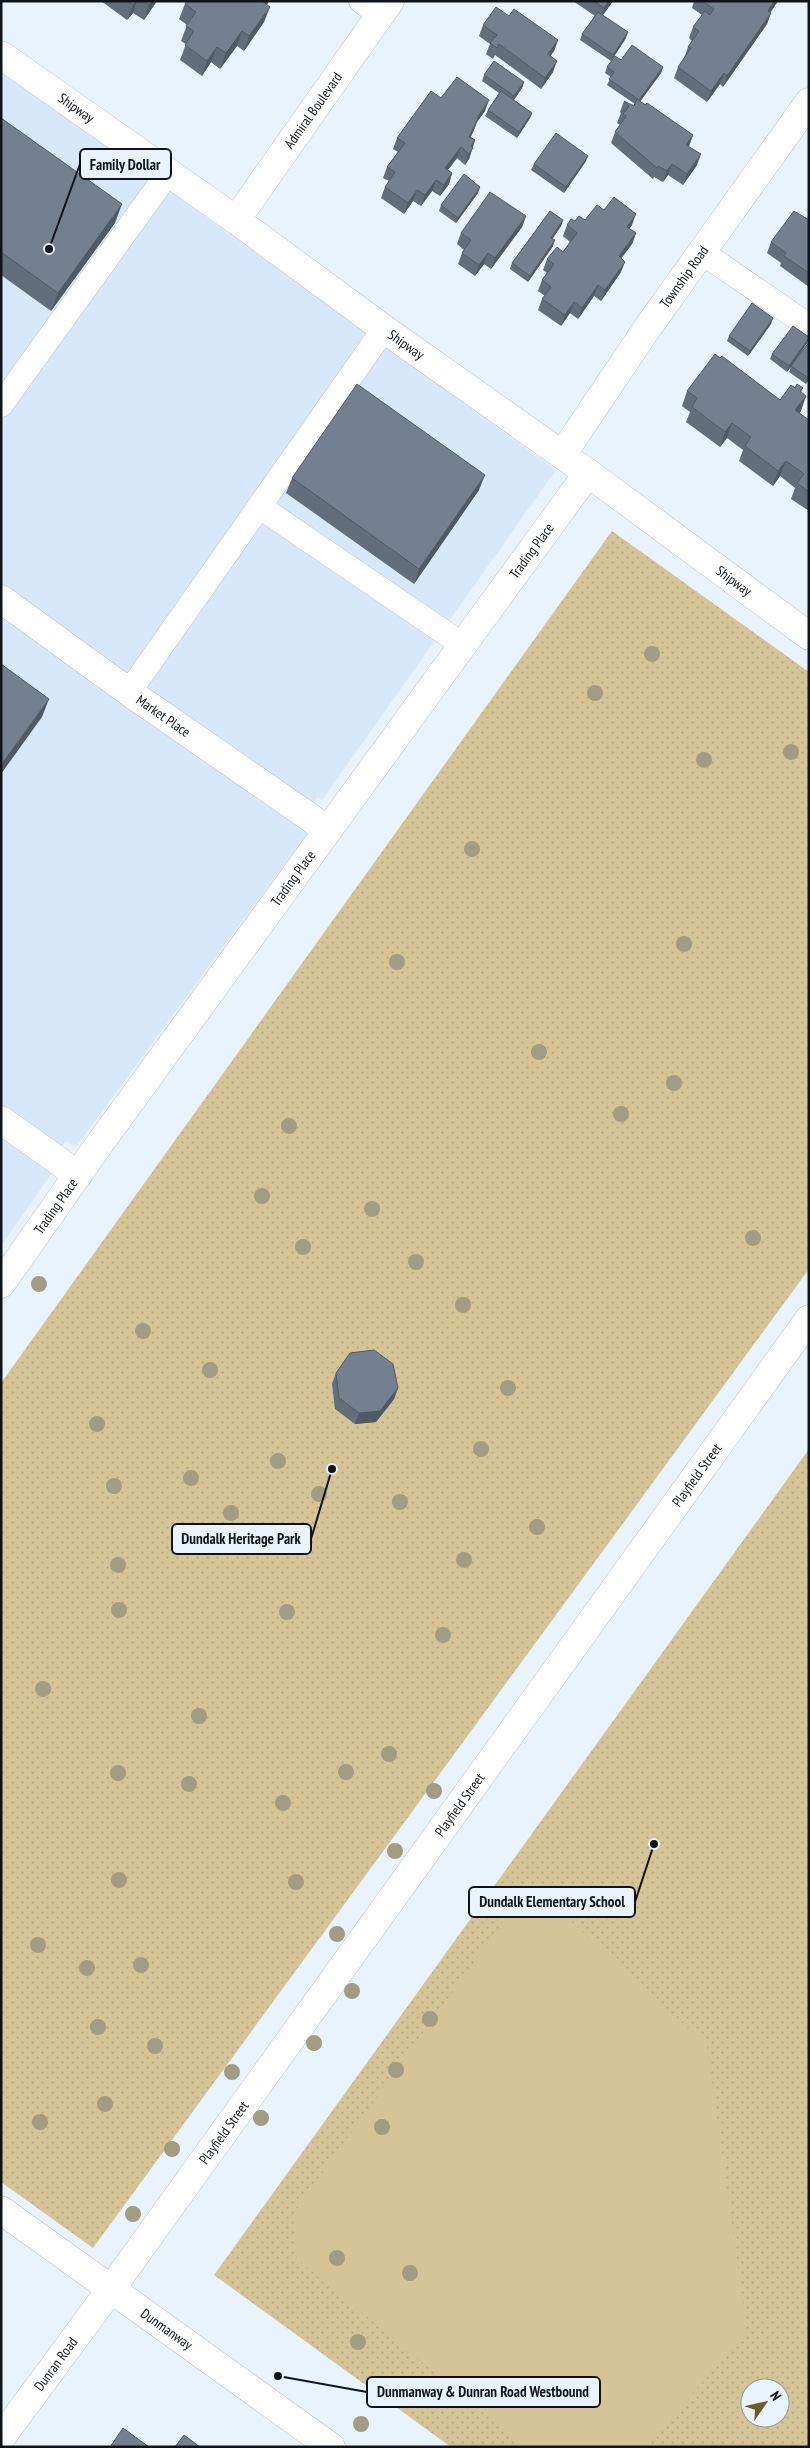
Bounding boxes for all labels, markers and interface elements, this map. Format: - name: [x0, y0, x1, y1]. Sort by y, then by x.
- street label: Admiral Boulevard: [280, 69, 346, 152]
- street label: Shipway: [55, 89, 99, 127]
- callout: Family Dollar: [80, 149, 171, 179]
- text: Family Dollar: [90, 155, 161, 174]
- street label: Township Road: [656, 242, 712, 311]
- street label: Shipway: [384, 326, 428, 364]
- street label: Trading Place: [505, 519, 558, 582]
- street label: Shipway: [712, 561, 756, 600]
- street label: Market Place: [133, 691, 194, 741]
- street label: Trading Place: [267, 847, 319, 910]
- street label: Trading Place: [30, 1175, 82, 1238]
- street label: Playfield Street: [668, 1440, 726, 1510]
- callout: Dundalk Heritage Park: [172, 1524, 311, 1554]
- text: Dundalk Heritage Park: [181, 1529, 301, 1548]
- street label: Playfield Street: [431, 1769, 488, 1840]
- callout: Dundalk Elementary School: [469, 1887, 635, 1917]
- text: Dundalk Elementary School: [479, 1892, 625, 1911]
- street label: Playfield Street: [195, 2097, 253, 2168]
- street label: Dunmanway: [137, 2304, 197, 2354]
- street label: Dunran Road: [30, 2334, 81, 2394]
- callout: Dunmanway & Dunran Road Westbound: [367, 2377, 600, 2407]
- north arrow: [740, 2378, 790, 2428]
- text: Dunmanway & Dunran Road Westbound: [377, 2382, 589, 2401]
- text: N: [766, 2388, 785, 2404]

